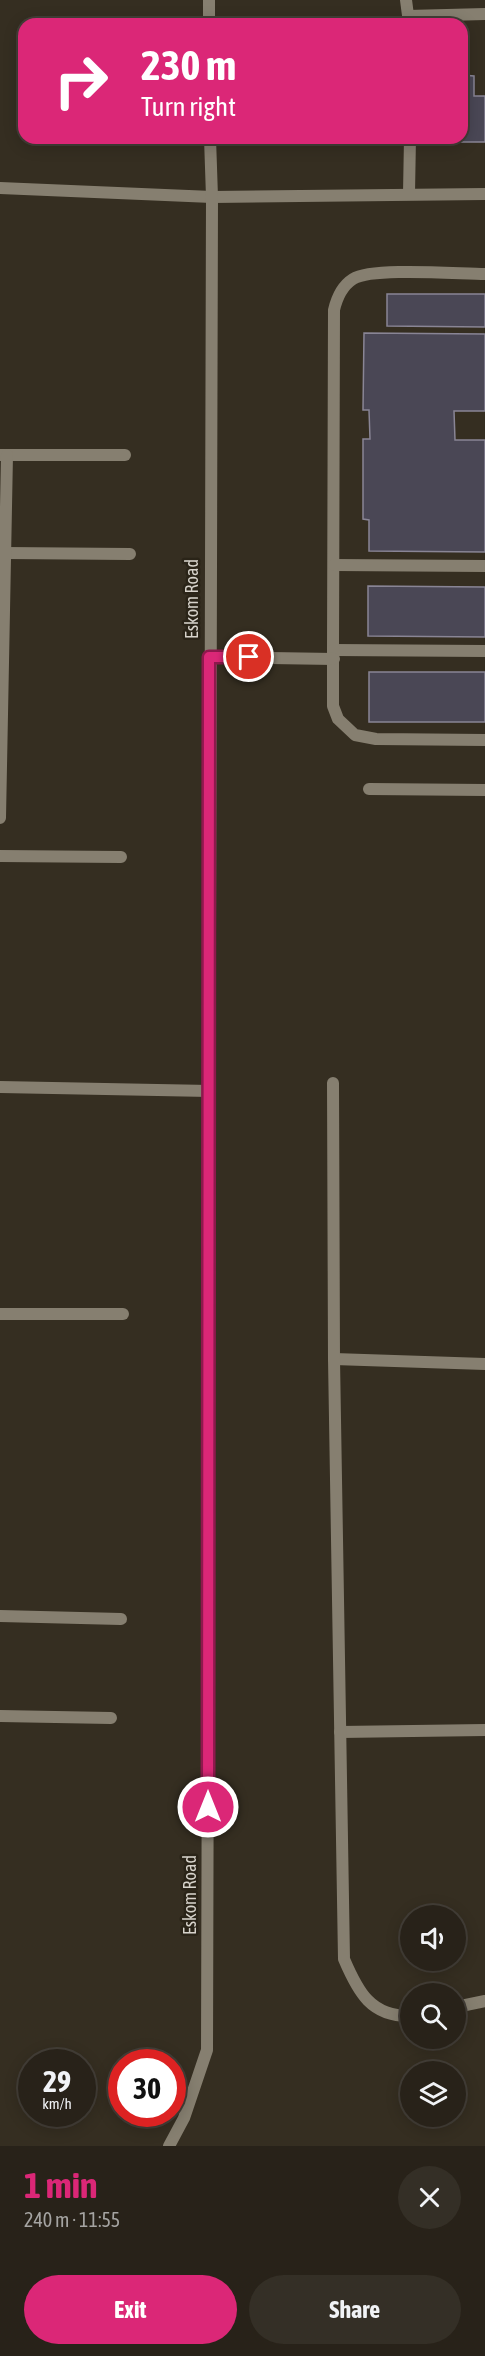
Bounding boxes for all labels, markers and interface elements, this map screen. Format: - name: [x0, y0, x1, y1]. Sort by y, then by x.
- text: 230 m: [141, 41, 236, 89]
- icon: right: [42, 42, 120, 120]
- text: Turn right: [141, 91, 236, 122]
- street label: Eskom Road: [181, 559, 202, 639]
- pin: [223, 631, 274, 682]
- icon: arrive: [232, 640, 265, 673]
- position arrow: [176, 1775, 240, 1839]
- street label: Eskom Road: [179, 1855, 200, 1935]
- map controls: [400, 1905, 466, 2127]
- button: sound: [400, 1905, 466, 1971]
- button: search: [400, 1983, 466, 2049]
- speed limit sign: 30: [108, 2049, 186, 2127]
- button: layers: [400, 2061, 466, 2127]
- text: 29: [43, 2064, 71, 2098]
- text: km/h: [42, 2095, 72, 2112]
- text: 1 min: [24, 2164, 98, 2206]
- button: close: [398, 2166, 461, 2229]
- text: 240 m · 11:55: [24, 2208, 120, 2231]
- button: Exit: [24, 2275, 237, 2344]
- button: Share: [249, 2275, 461, 2344]

